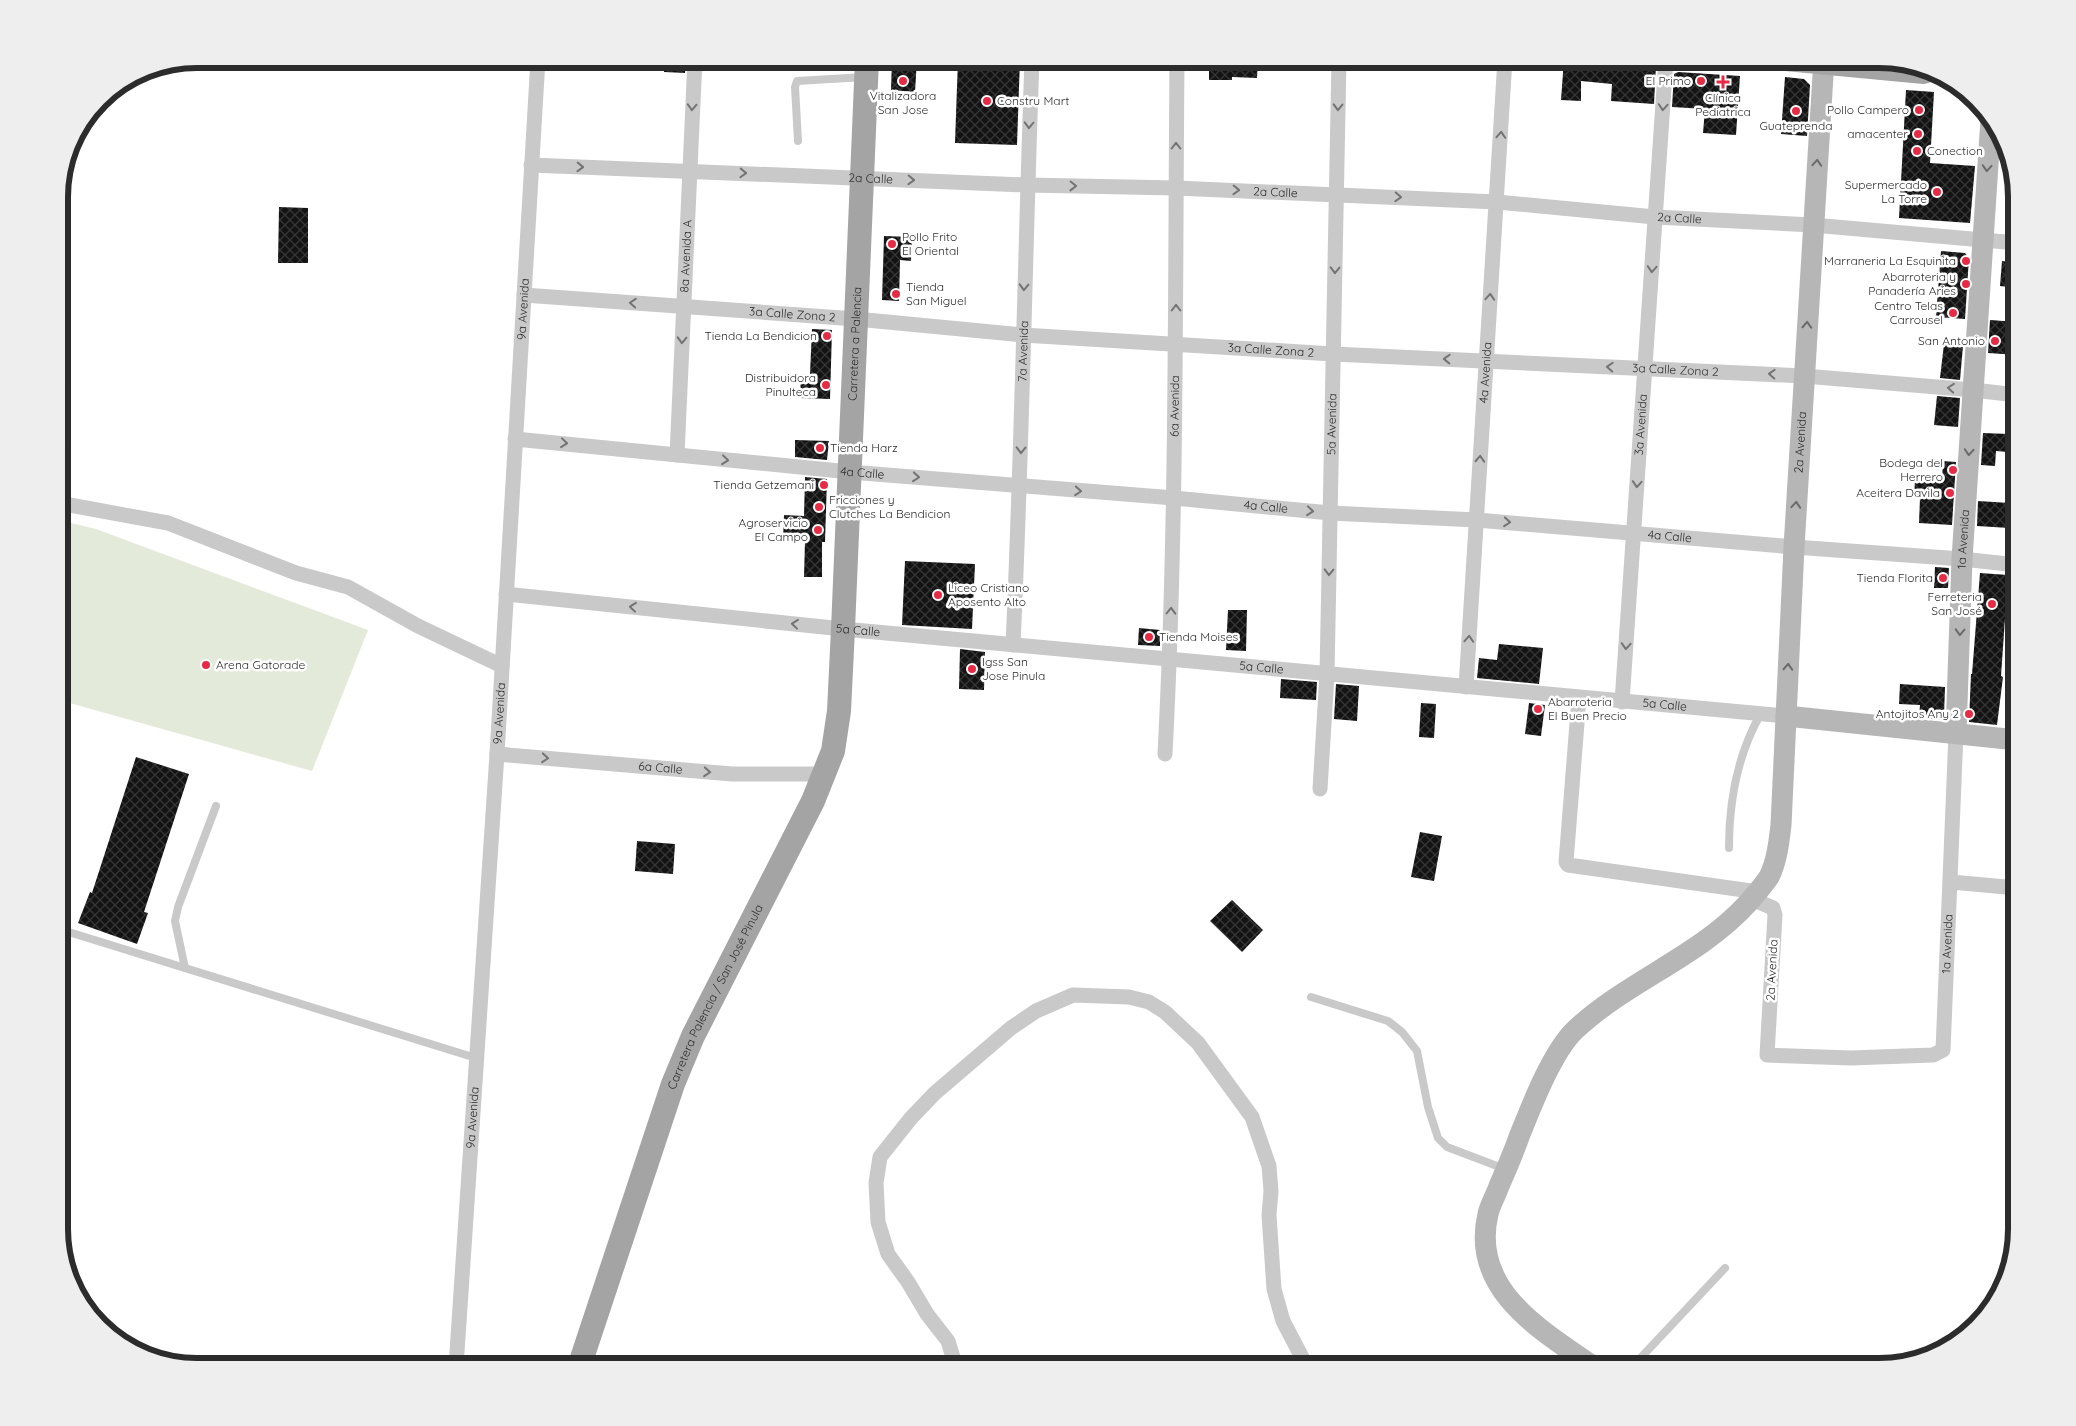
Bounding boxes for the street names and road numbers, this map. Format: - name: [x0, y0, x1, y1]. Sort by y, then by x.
- street label: 2a Calle: [848, 170, 894, 187]
- street label: 2a Calle: [1253, 183, 1298, 200]
- street label: 2a Calle: [1657, 209, 1702, 226]
- street label: 8a Avenida A: [676, 219, 695, 293]
- street label: 9a Avenida: [513, 278, 532, 340]
- street label: Carretera a Palencia: [845, 286, 864, 401]
- street label: 3a Calle Zona 2: [749, 303, 836, 325]
- street label: 7a Avenida: [1014, 320, 1031, 382]
- street label: 3a Calle Zona 2: [1227, 340, 1315, 360]
- street label: 4a Avenida: [1476, 341, 1494, 404]
- street label: 3a Calle Zona 2: [1632, 360, 1719, 379]
- street label: 6a Avenida: [1166, 375, 1182, 437]
- street label: 5a Avenida: [1323, 393, 1339, 455]
- street label: 3a Avenida: [1631, 393, 1650, 456]
- street label: 2a Avenida: [1791, 411, 1809, 474]
- street label: 4a Calle: [840, 463, 885, 482]
- street label: 4a Calle: [1243, 497, 1289, 516]
- street label: 1a Avenida: [1954, 509, 1972, 569]
- street label: 4a Calle: [1647, 527, 1693, 545]
- street label: 5a Calle: [835, 620, 881, 639]
- street label: 5a Calle: [1239, 658, 1284, 677]
- street label: 9a Avenida: [490, 682, 508, 745]
- street label: 5a Calle: [1642, 695, 1688, 714]
- street label: 6a Calle: [638, 758, 683, 777]
- street label: Carretera Palencia / San José Pinula: [664, 902, 766, 1091]
- street label: 1a Avenida: [1938, 914, 1956, 974]
- street label: 2a Avenida: [1762, 939, 1781, 1001]
- street label: 9a Avenida: [463, 1086, 482, 1149]

